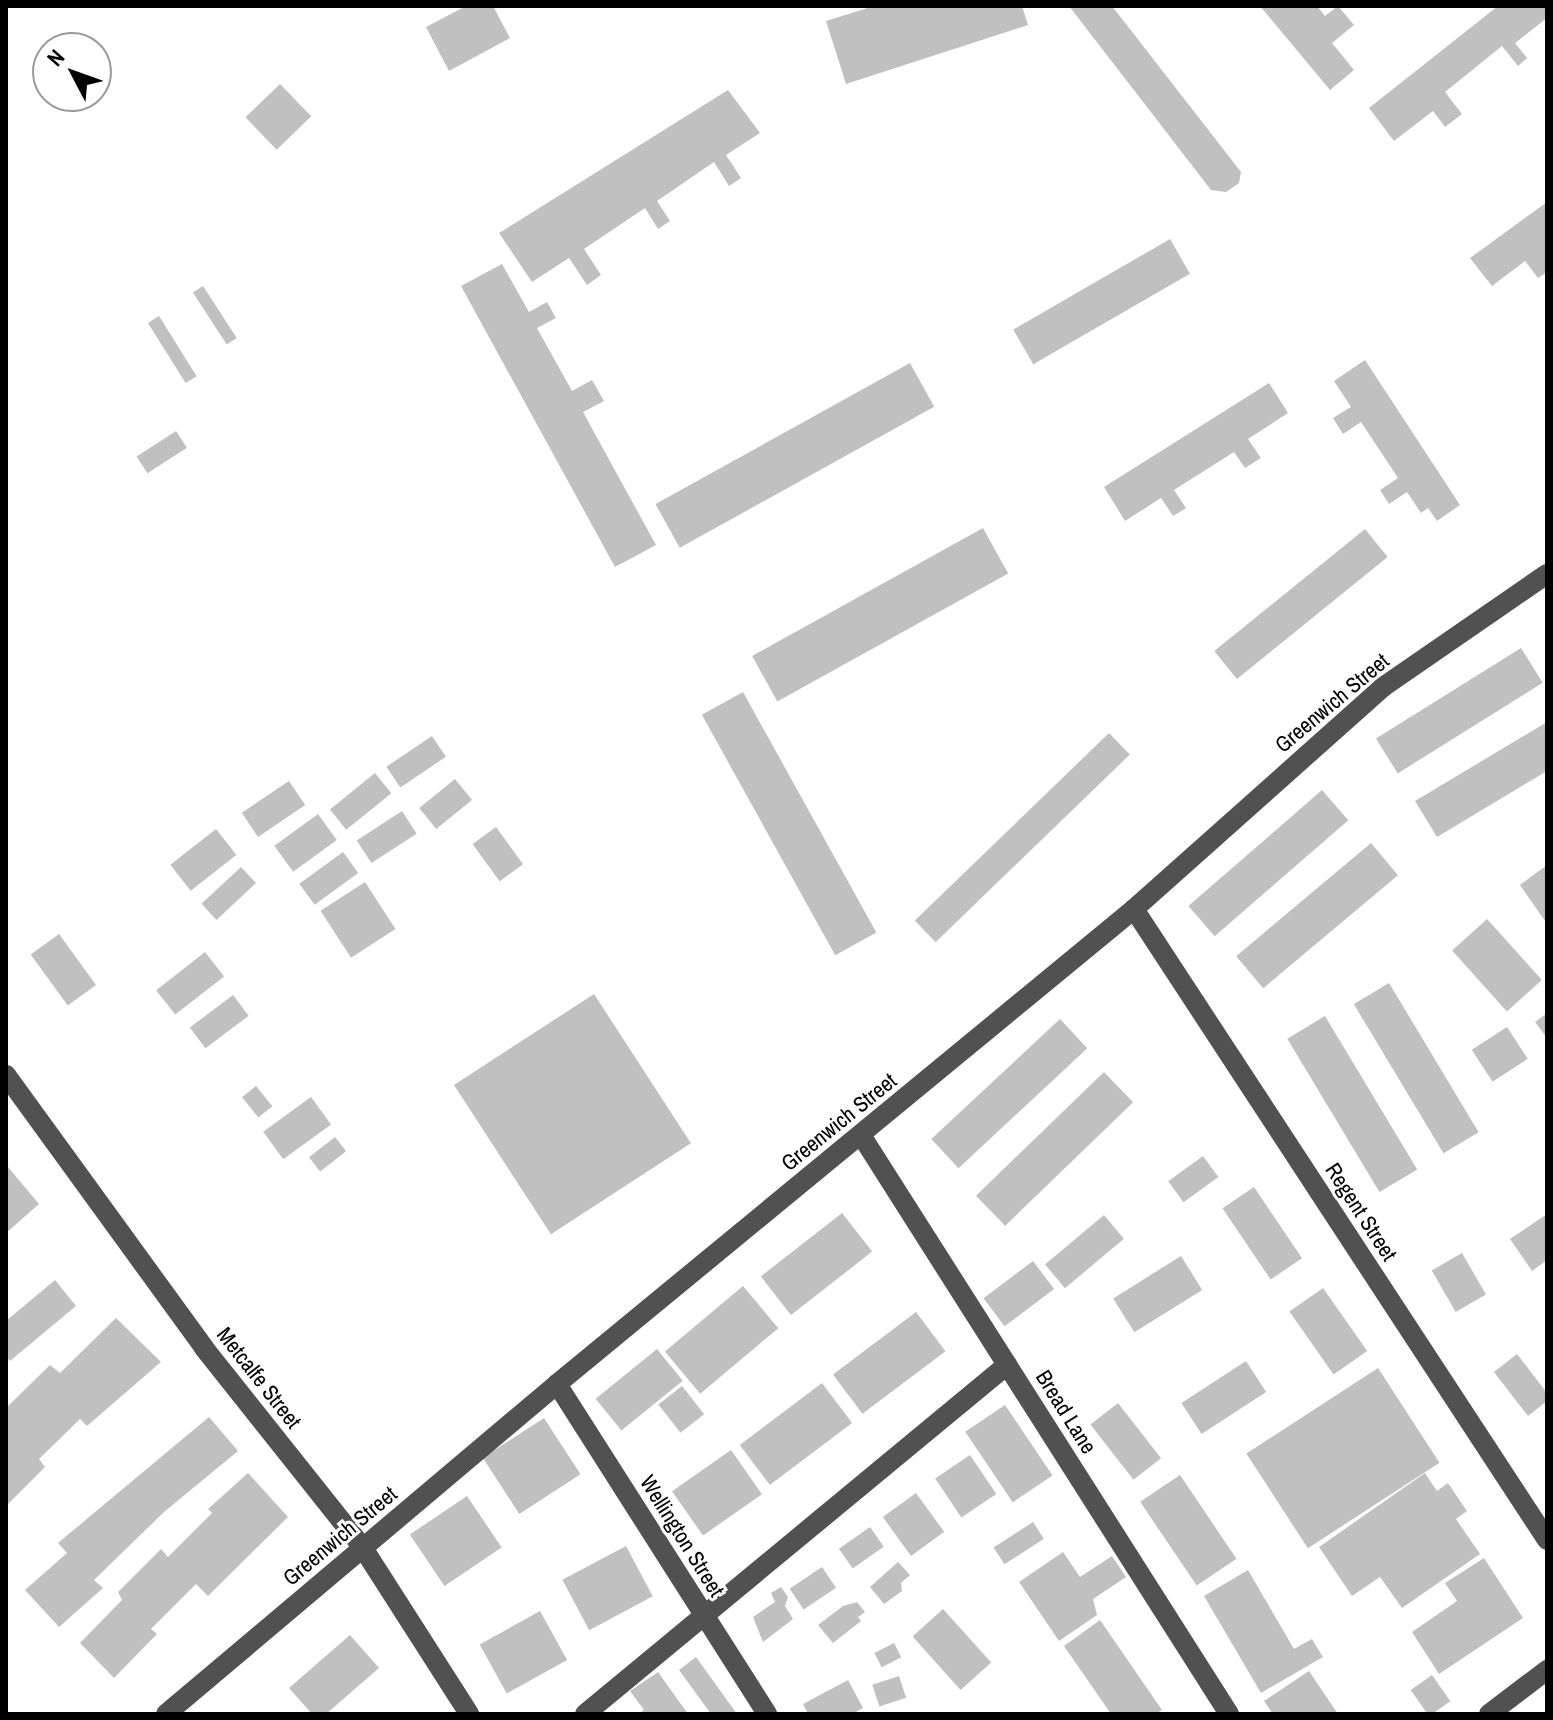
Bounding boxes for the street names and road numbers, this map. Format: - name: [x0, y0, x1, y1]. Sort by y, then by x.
- street label: Greenwich Street: [1270, 648, 1394, 758]
- street label: Greenwich Street: [776, 1068, 902, 1176]
- street label: Regent Street: [1320, 1158, 1402, 1266]
- street label: Metcalfe Street: [211, 1322, 307, 1434]
- street label: Bread Lane: [1030, 1365, 1102, 1459]
- street label: Wellington Street: [634, 1470, 730, 1602]
- street label: Greenwich Street: [278, 1481, 402, 1591]

